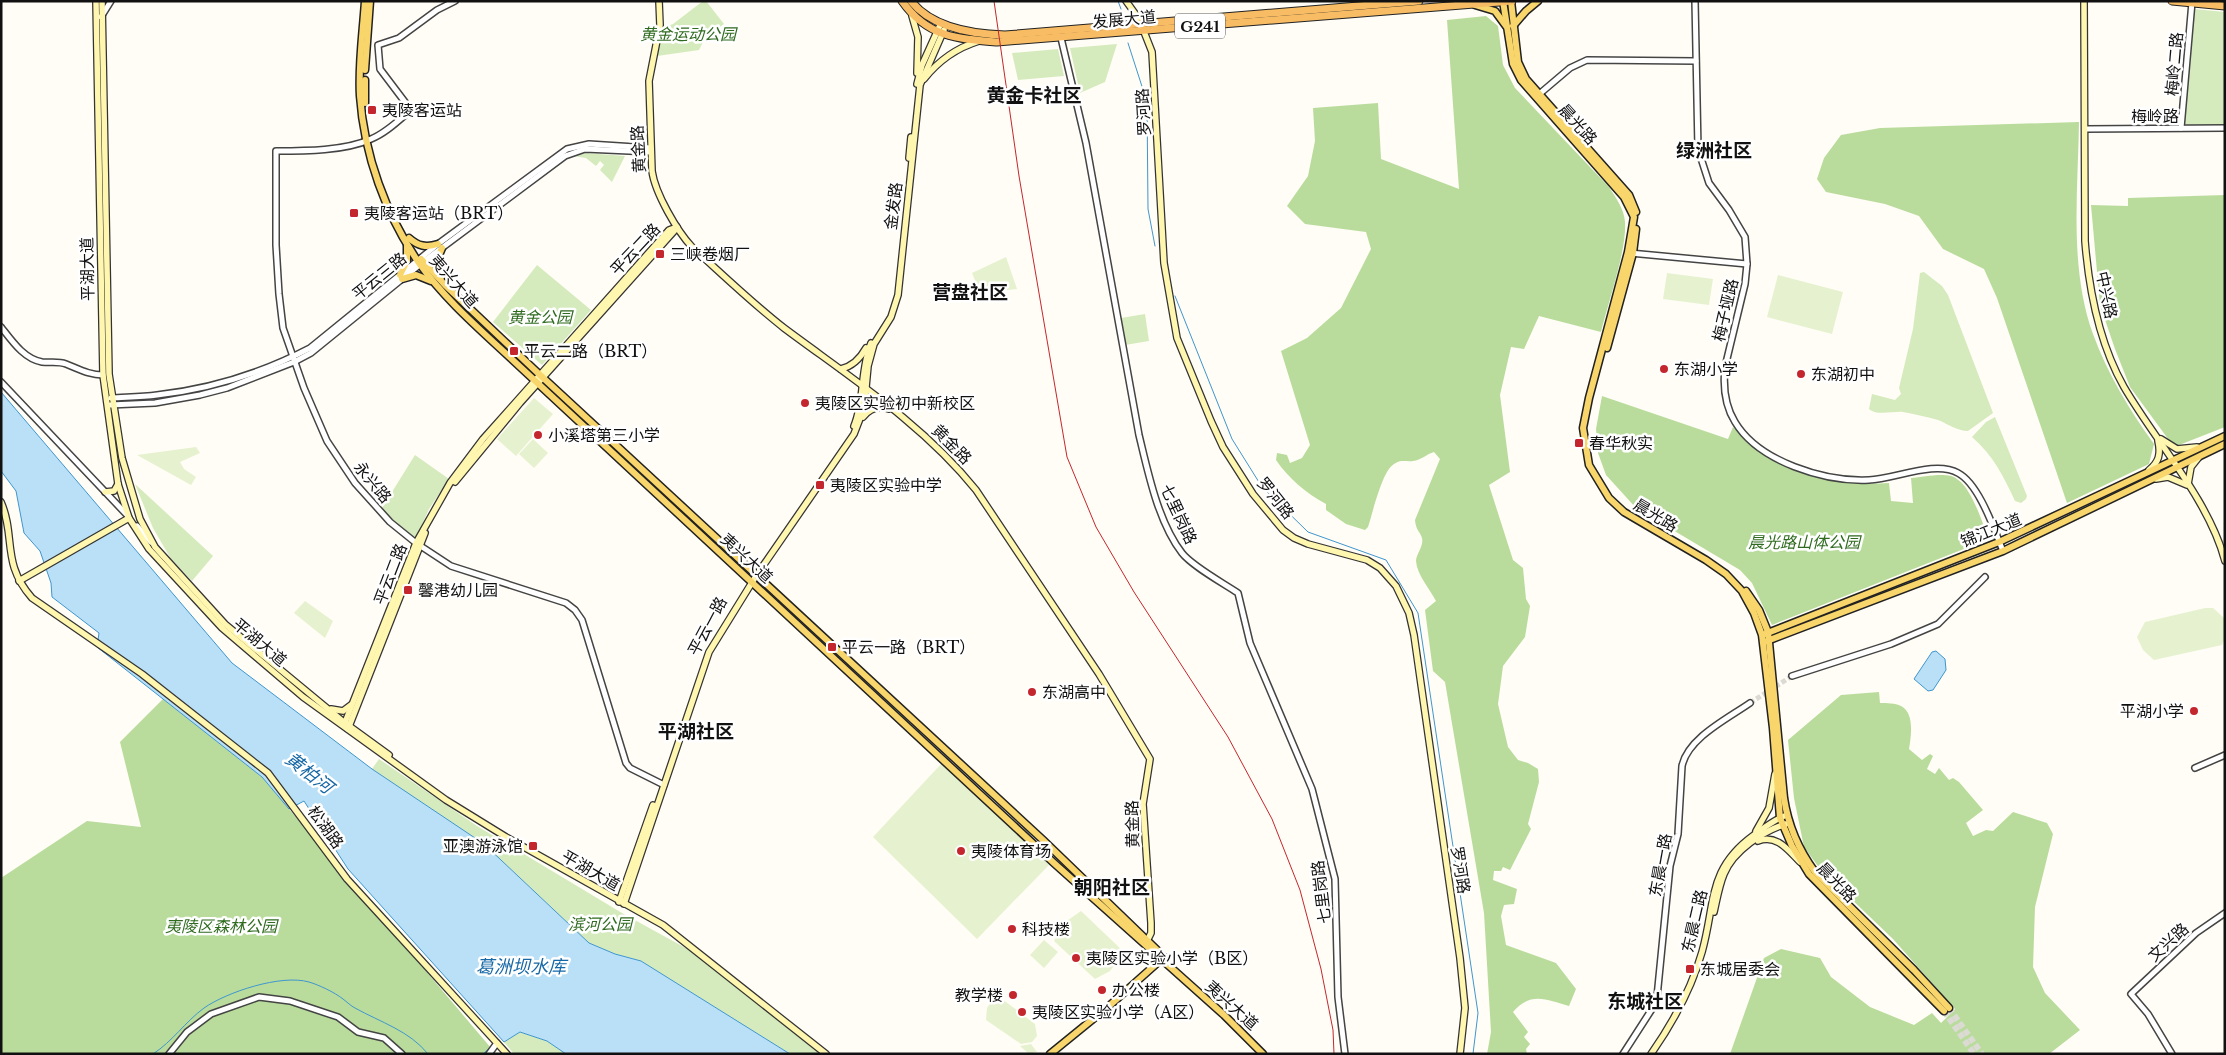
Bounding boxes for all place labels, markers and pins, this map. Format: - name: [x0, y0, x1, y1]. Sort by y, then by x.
- place label: 夷陵客运站: [382, 100, 462, 120]
- marker: 夷陵客运站: [366, 104, 378, 116]
- place label: 夷陵客运站（BRT）: [364, 203, 513, 223]
- marker: 夷陵客运站（BRT）: [348, 207, 360, 219]
- place label: 三峡卷烟厂: [670, 244, 750, 264]
- marker: 三峡卷烟厂: [654, 248, 666, 260]
- place label: 平云二路（BRT）: [524, 341, 657, 361]
- marker: 平云二路（BRT）: [508, 345, 520, 357]
- place label: 东湖小学: [1674, 359, 1738, 379]
- marker: 东湖小学: [1658, 363, 1670, 375]
- place label: 东湖初中: [1811, 364, 1875, 384]
- marker: 东湖初中: [1795, 368, 1807, 380]
- place label: 夷陵区实验初中新校区: [815, 393, 975, 413]
- marker: 夷陵区实验初中新校区: [799, 397, 811, 409]
- place label: 小溪塔第三小学: [548, 425, 660, 445]
- marker: 小溪塔第三小学: [532, 429, 544, 441]
- place label: 春华秋实: [1589, 433, 1653, 453]
- marker: 春华秋实: [1573, 437, 1585, 449]
- place label: 夷陵区实验中学: [830, 475, 942, 495]
- marker: 夷陵区实验中学: [814, 479, 826, 491]
- place label: 馨港幼儿园: [418, 580, 498, 600]
- marker: 馨港幼儿园: [402, 584, 414, 596]
- place label: 平云一路（BRT）: [842, 637, 975, 657]
- marker: 平云一路（BRT）: [826, 641, 838, 653]
- place label: 东湖高中: [1042, 682, 1106, 702]
- marker: 东湖高中: [1026, 686, 1038, 698]
- place label: 平湖小学: [2120, 701, 2184, 721]
- marker: 平湖小学: [2188, 705, 2200, 717]
- place label: 亚澳游泳馆: [443, 836, 523, 856]
- marker: 亚澳游泳馆: [527, 840, 539, 852]
- place label: 夷陵体育场: [971, 841, 1051, 861]
- marker: 夷陵体育场: [955, 845, 967, 857]
- place label: 科技楼: [1022, 919, 1070, 939]
- marker: 科技楼: [1006, 923, 1018, 935]
- place label: 夷陵区实验小学（B区）: [1086, 948, 1258, 968]
- marker: 夷陵区实验小学（B区）: [1070, 952, 1082, 964]
- place label: 东城居委会: [1700, 959, 1780, 979]
- marker: 东城居委会: [1684, 963, 1696, 975]
- place label: 办公楼: [1112, 980, 1160, 1000]
- marker: 办公楼: [1096, 984, 1108, 996]
- place label: 教学楼: [955, 985, 1003, 1005]
- marker: 教学楼: [1007, 989, 1019, 1001]
- place label: 夷陵区实验小学（A区）: [1032, 1002, 1204, 1022]
- marker: 夷陵区实验小学（A区）: [1016, 1006, 1028, 1018]

